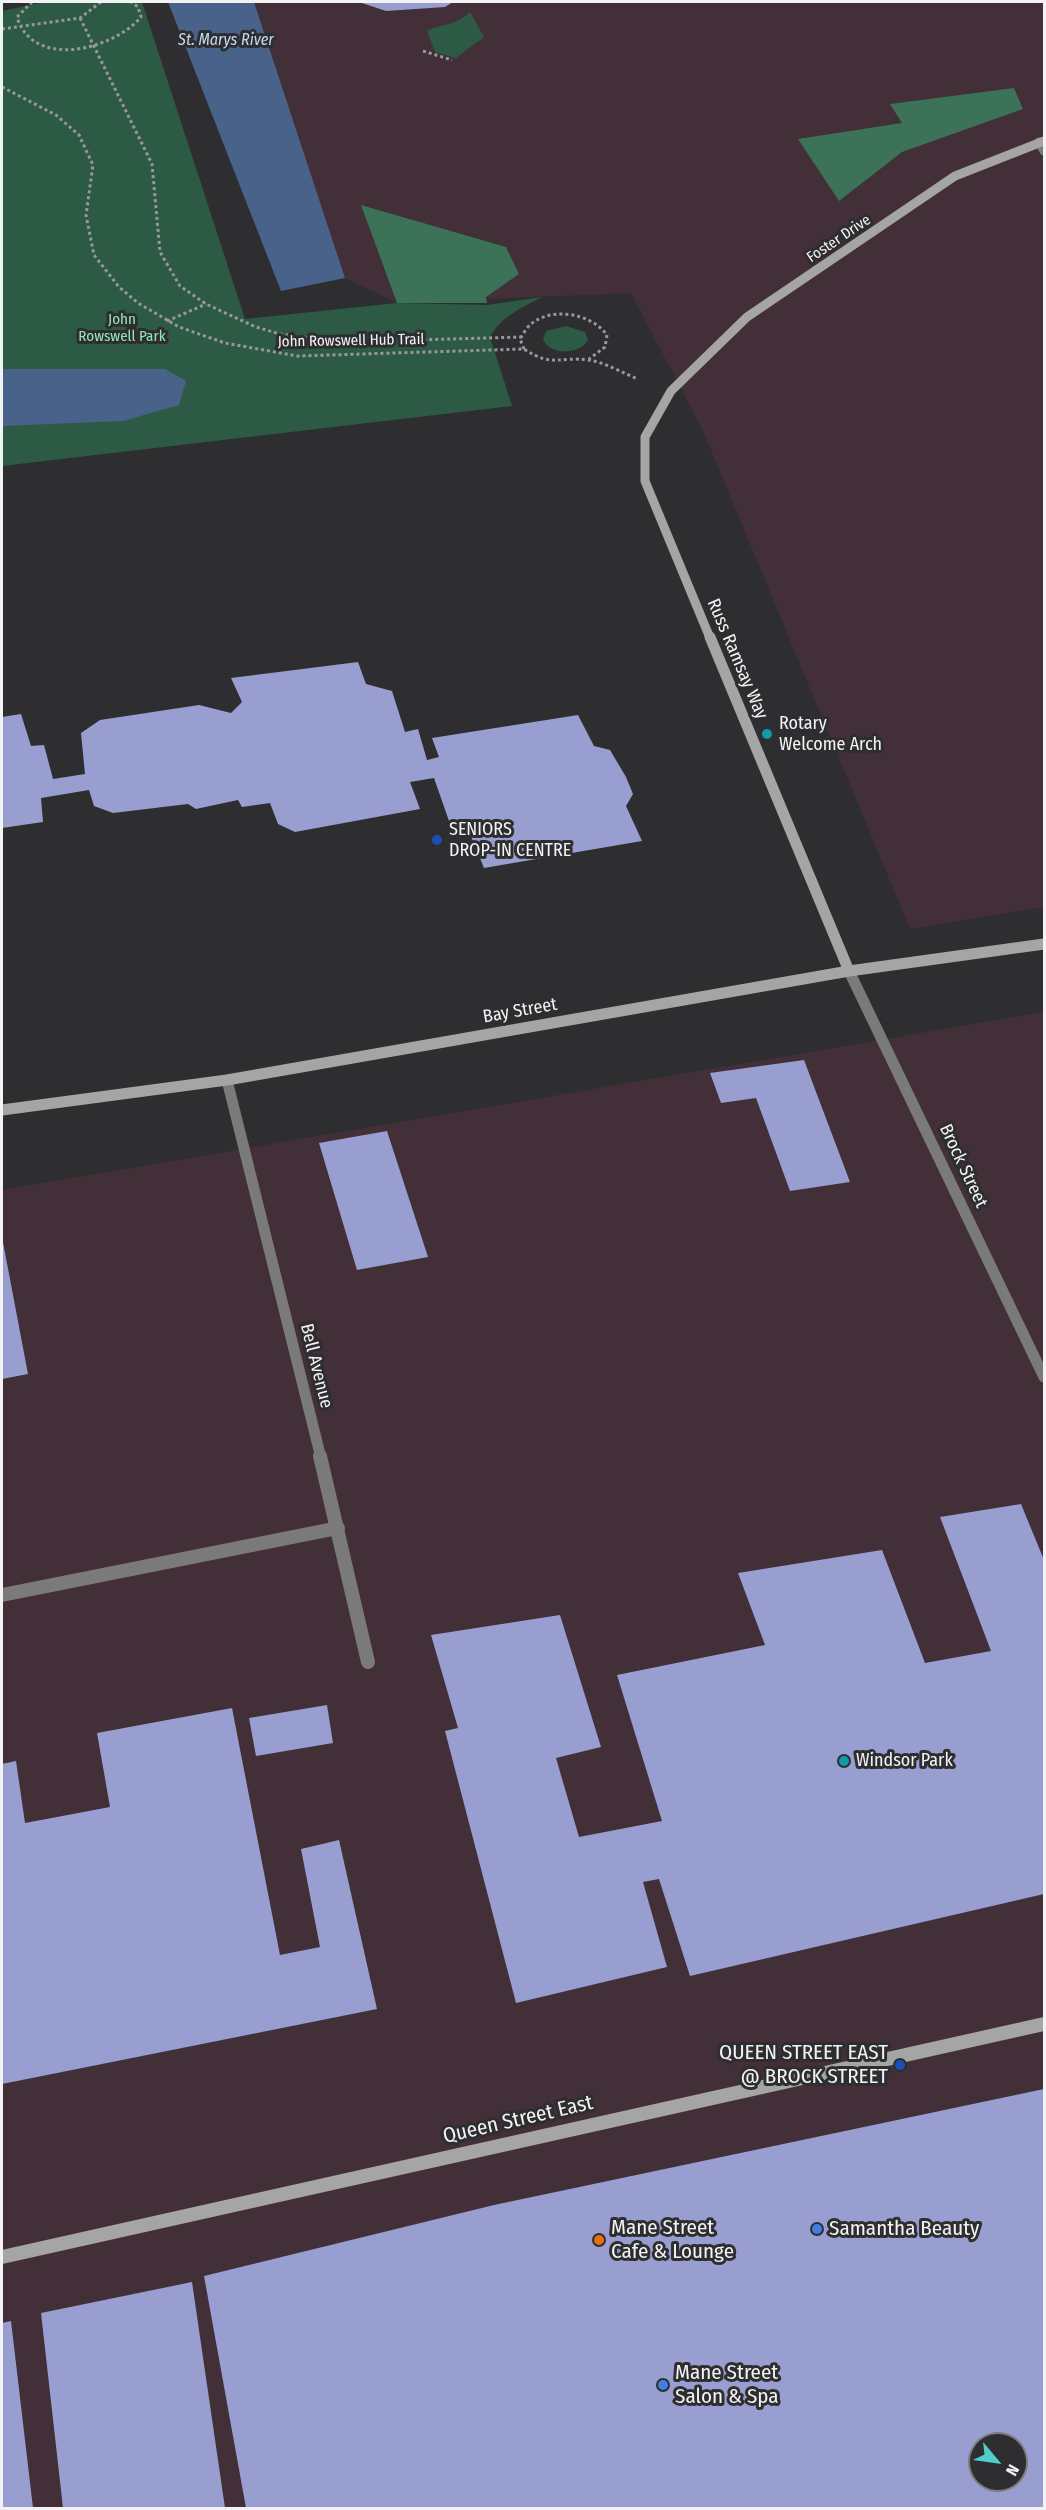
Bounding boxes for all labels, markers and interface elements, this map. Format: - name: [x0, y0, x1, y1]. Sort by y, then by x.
- water label: St. Marys River: [178, 31, 274, 51]
- street label: Foster Drive: [804, 211, 874, 267]
- park label: John Rowswell Park: [78, 311, 166, 346]
- street label: John Rowswell Hub Trail: [277, 331, 425, 351]
- street label: Russ Ramsay Way: [702, 595, 772, 723]
- place label: Rotary Welcome Arch: [779, 713, 882, 756]
- marker: Rotary Welcome Arch: [760, 727, 774, 741]
- place label: SENIORS DROP-IN CENTRE: [449, 819, 571, 862]
- marker: SENIORS DROP-IN CENTRE: [430, 833, 444, 847]
- street label: Bay Street: [481, 994, 559, 1028]
- street label: Brock Street: [934, 1121, 992, 1211]
- street label: Bell Avenue: [295, 1321, 337, 1411]
- place label: Windsor Park: [856, 1750, 953, 1772]
- marker: Windsor Park: [837, 1754, 851, 1768]
- place label: QUEEN STREET EAST @ BROCK STREET: [719, 2040, 888, 2090]
- marker: QUEEN STREET EAST @ BROCK STREET: [893, 2058, 907, 2072]
- street label: Queen Street East: [441, 2091, 595, 2149]
- place label: Mane Street Cafe & Lounge: [611, 2215, 734, 2265]
- place label: Samantha Beauty: [829, 2216, 979, 2242]
- marker: Samantha Beauty: [810, 2222, 824, 2236]
- marker: Mane Street Cafe & Lounge: [592, 2233, 606, 2247]
- place label: Mane Street Salon & Spa: [675, 2360, 779, 2410]
- marker: Mane Street Salon & Spa: [656, 2378, 670, 2392]
- north arrow: [968, 2432, 1028, 2492]
- text: N: [1002, 2461, 1023, 2479]

